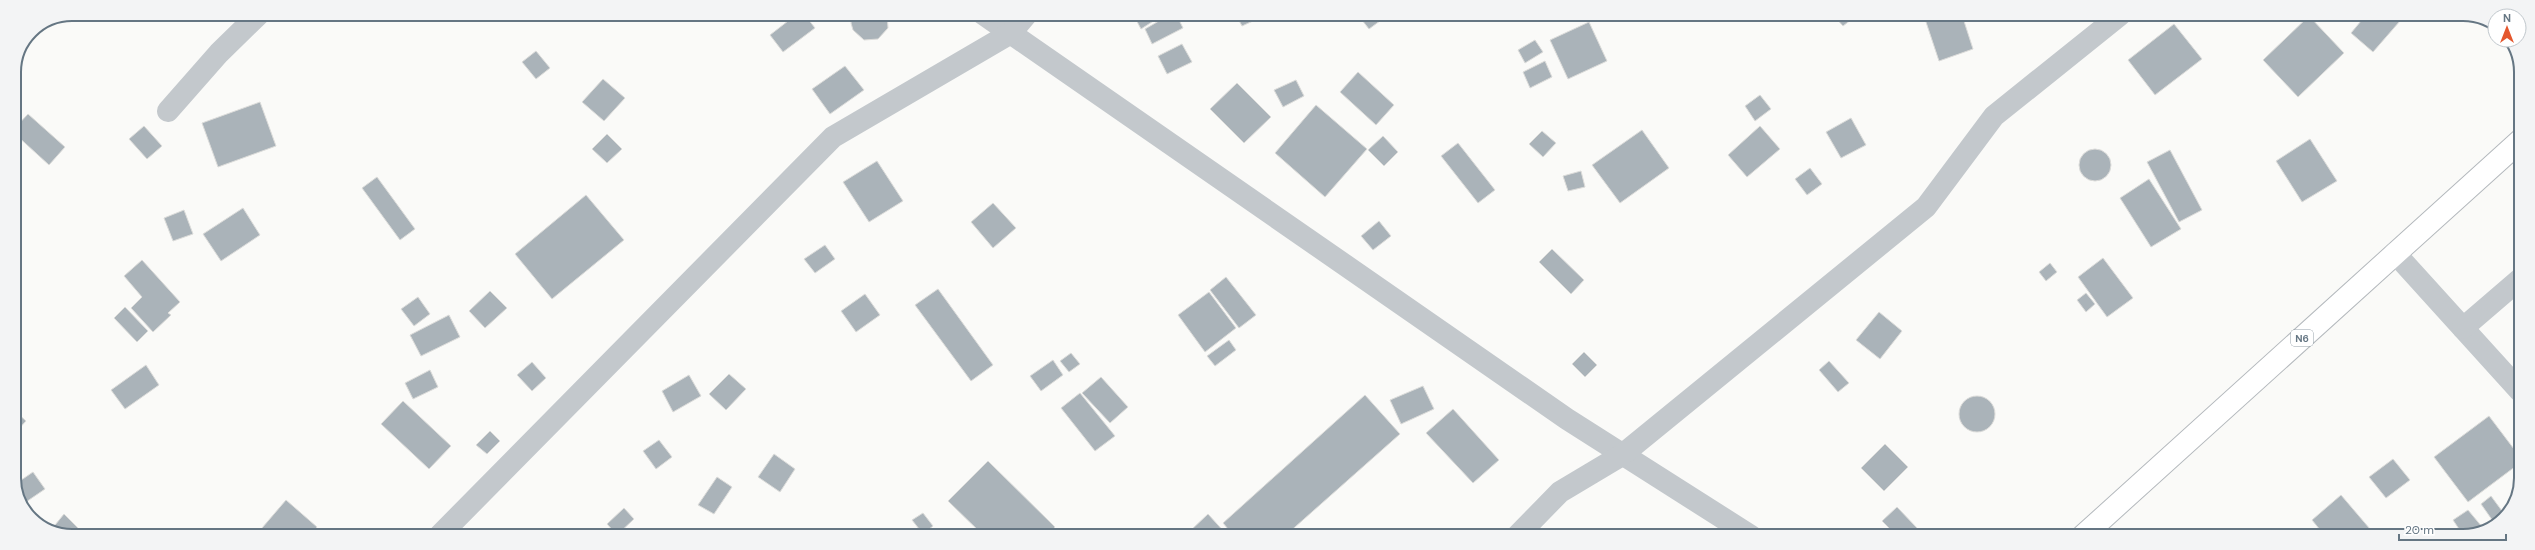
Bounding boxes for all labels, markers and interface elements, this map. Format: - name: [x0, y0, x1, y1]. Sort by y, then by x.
- north arrow: [2487, 8, 2527, 48]
- text: N: [2503, 11, 2511, 25]
- road number: N6: [2291, 330, 2313, 346]
- scale bar: [2399, 516, 2506, 542]
- text: 20 m: [2405, 522, 2434, 538]

